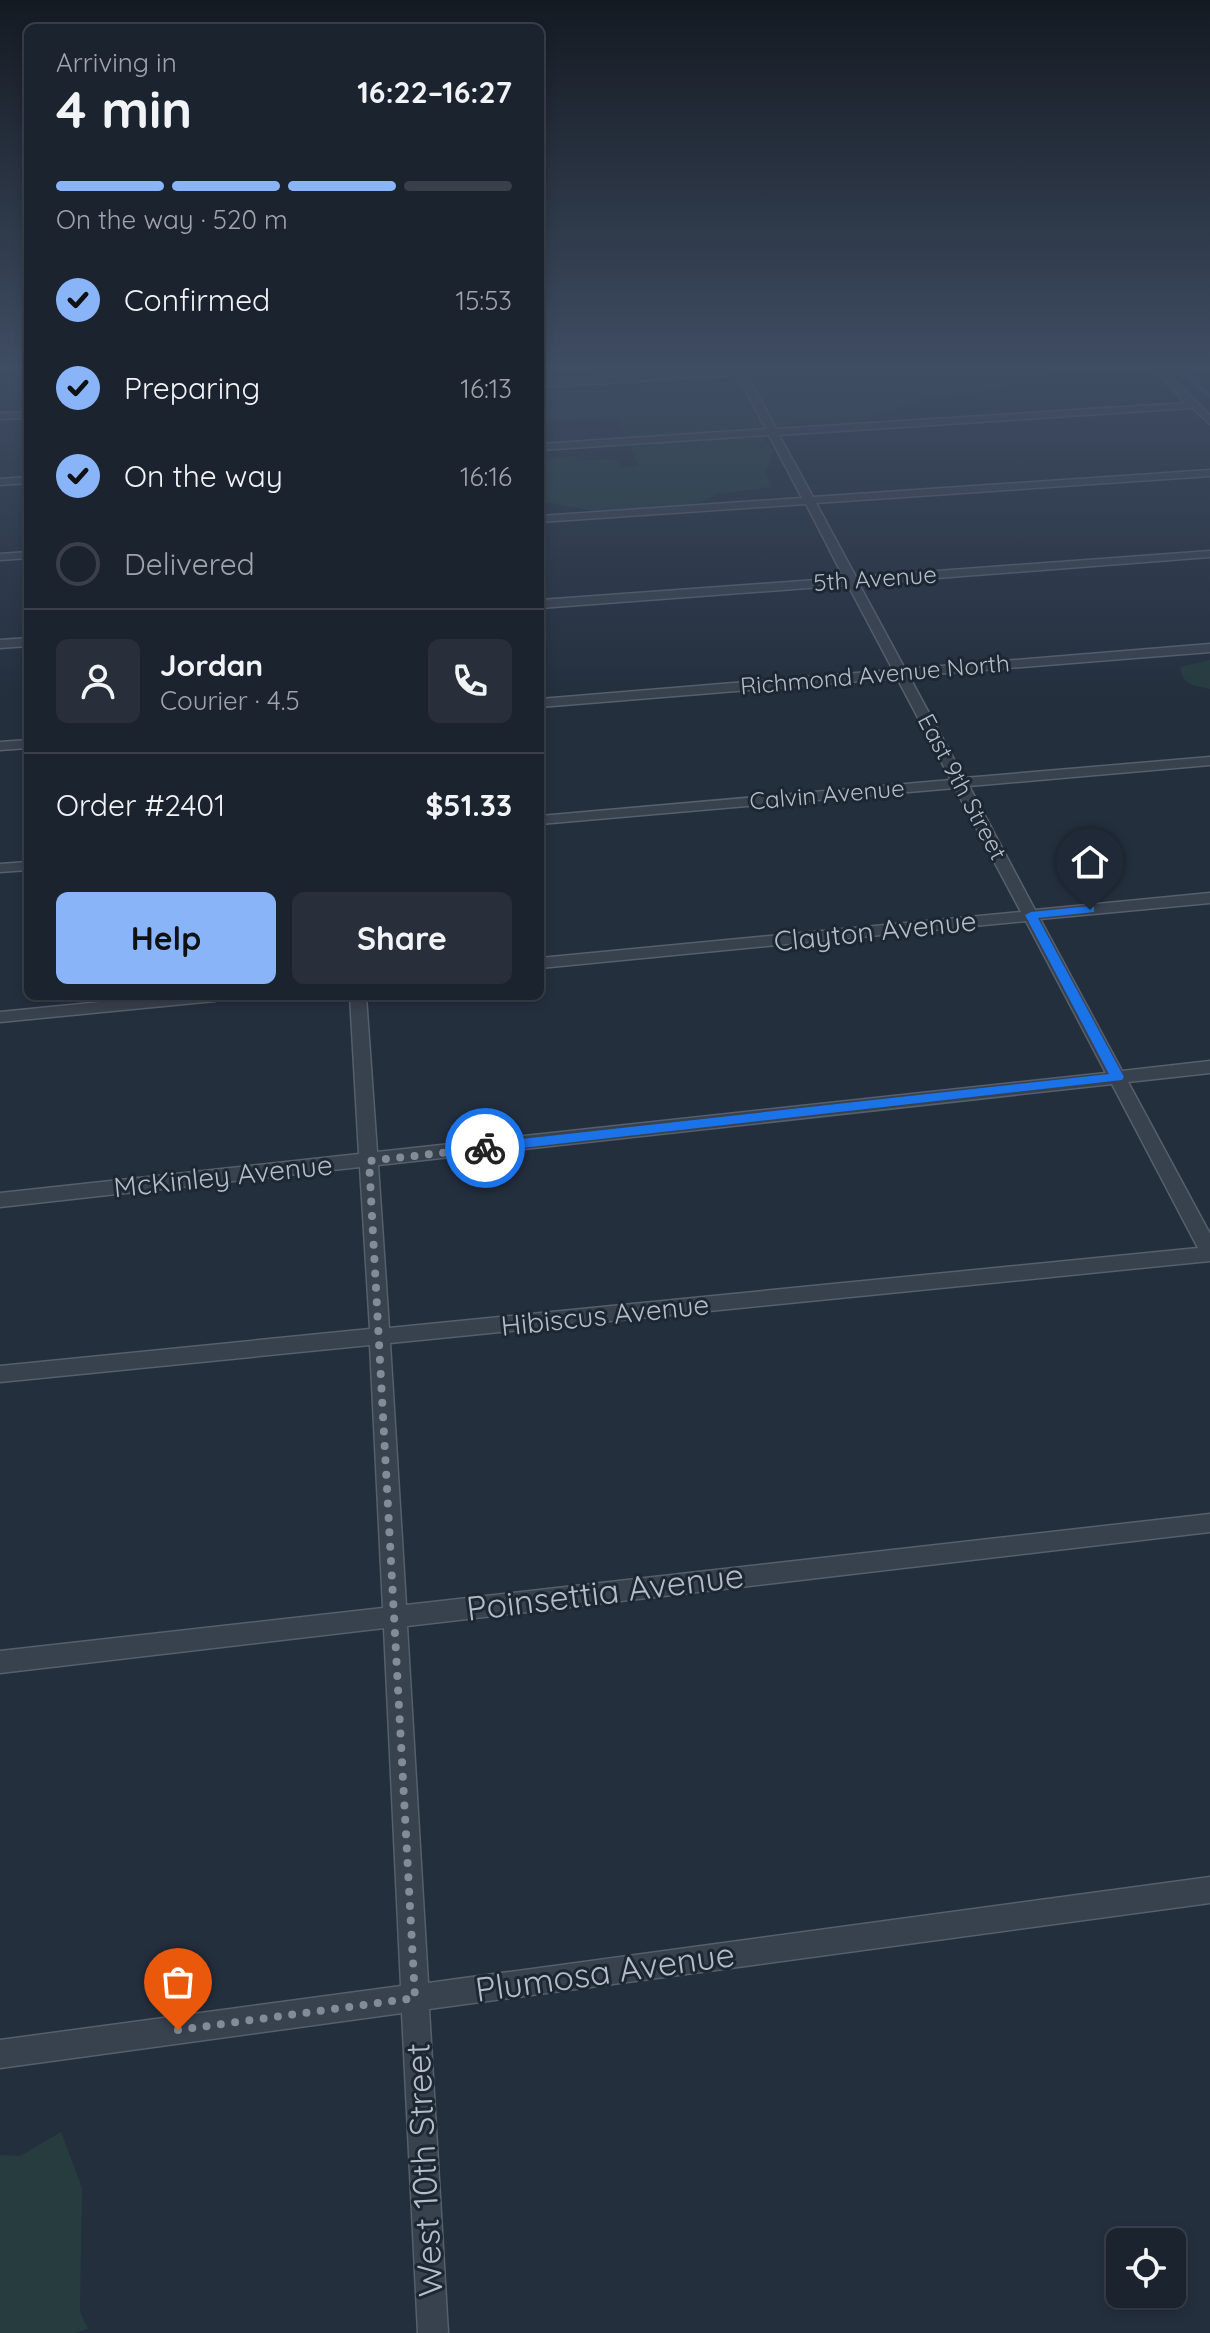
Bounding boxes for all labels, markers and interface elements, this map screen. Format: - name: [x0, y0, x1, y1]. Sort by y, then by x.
- text: Arriving in: [56, 46, 177, 79]
- text: 16:22–16:27: [357, 73, 512, 111]
- text: 4 min: [56, 76, 192, 141]
- text: On the way · 520 m: [56, 203, 288, 236]
- icon: check: [56, 278, 100, 322]
- text: Confirmed: [124, 281, 270, 319]
- text: 15:53: [456, 284, 512, 317]
- icon: check: [56, 366, 100, 410]
- text: Preparing: [124, 369, 260, 407]
- text: 16:13: [460, 372, 512, 405]
- icon: check: [56, 454, 100, 498]
- text: On the way: [124, 457, 283, 495]
- text: 16:16: [460, 460, 512, 493]
- text: Delivered: [124, 545, 255, 583]
- street label: 5th Avenue: [812, 559, 938, 597]
- button: person: [56, 639, 140, 723]
- button: phone: [428, 639, 512, 723]
- text: Jordan: [160, 646, 263, 684]
- street label: Richmond Avenue North: [739, 647, 1011, 701]
- text: Courier · 4.5: [160, 684, 300, 717]
- street label: East 9th Street: [912, 708, 1014, 865]
- street label: Calvin Avenue: [748, 772, 906, 816]
- text: Order #2401: [56, 786, 225, 824]
- text: $51.33: [425, 786, 512, 824]
- pin: [1056, 828, 1124, 910]
- icon: home: [1068, 840, 1112, 884]
- button: Help: [56, 892, 276, 984]
- button: Share: [292, 892, 512, 984]
- street label: Clayton Avenue: [772, 902, 978, 959]
- courier: [445, 1108, 525, 1188]
- icon: bike: [463, 1126, 507, 1170]
- street label: McKinley Avenue: [112, 1147, 334, 1204]
- street label: Hibiscus Avenue: [499, 1286, 711, 1343]
- street label: Poinsettia Avenue: [464, 1553, 746, 1630]
- street label: Plumosa Avenue: [473, 1932, 737, 2011]
- pin: [144, 1948, 212, 2030]
- icon: bag: [156, 1960, 200, 2004]
- street label: West 10th Street: [395, 2042, 452, 2298]
- map controls: [1106, 2228, 1186, 2308]
- button: locate: [1106, 2228, 1186, 2308]

